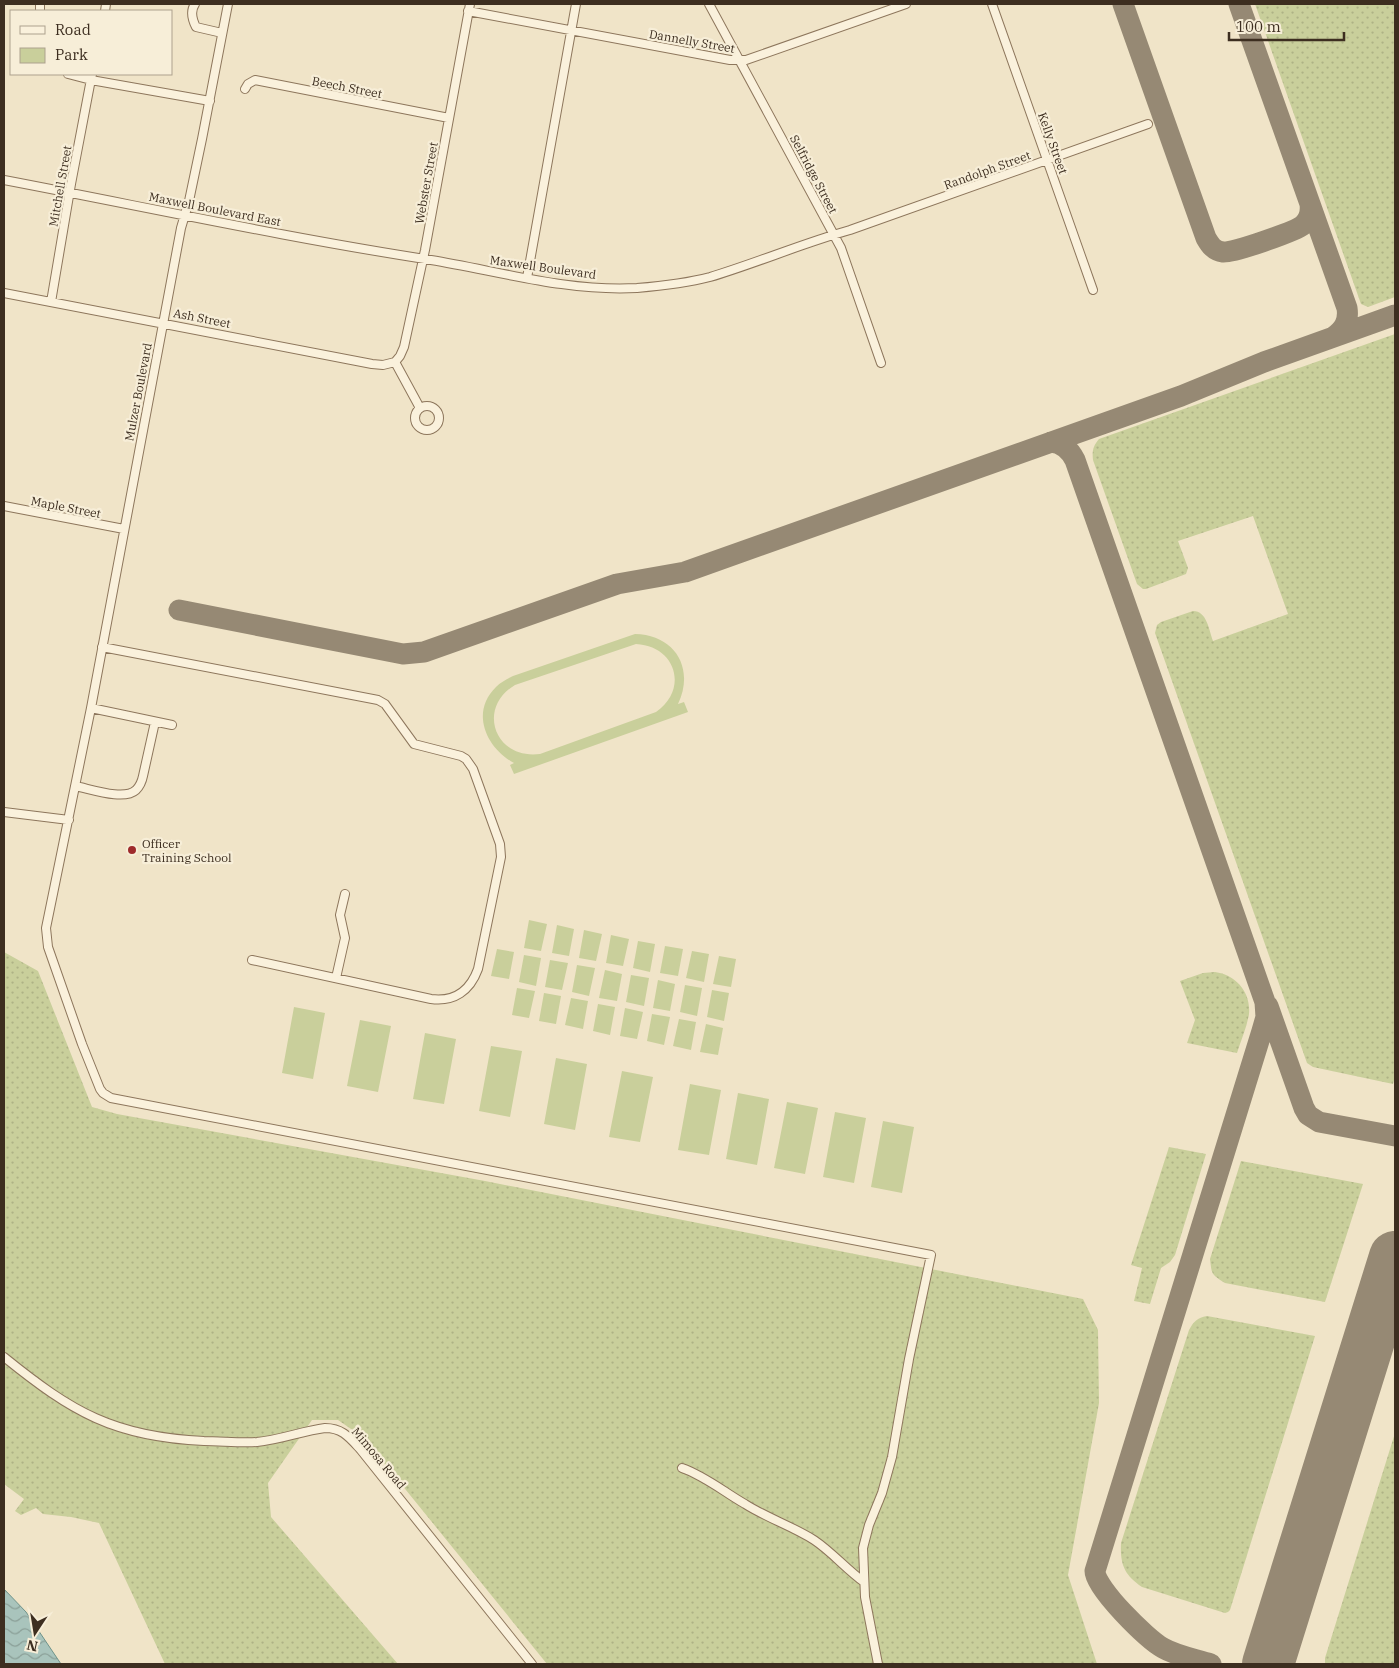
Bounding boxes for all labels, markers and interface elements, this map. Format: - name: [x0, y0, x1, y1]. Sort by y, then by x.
- legend: [10, 10, 172, 75]
- scale bar: [1229, 10, 1344, 42]
- text: 100 m: [1236, 17, 1281, 36]
- text: Road: [55, 20, 91, 39]
- street label: Dannelly Street: [648, 26, 736, 56]
- text: Park: [55, 45, 88, 64]
- street label: Beech Street: [311, 73, 383, 101]
- street label: Kelly Street: [1035, 110, 1071, 176]
- street label: Selfridge Street: [787, 132, 841, 216]
- street label: Webster Street: [411, 141, 441, 225]
- street label: Mitchell Street: [45, 144, 75, 228]
- street label: Randolph Street: [942, 147, 1032, 193]
- street label: Maxwell Boulevard East: [148, 189, 282, 229]
- street label: Maxwell Boulevard: [489, 252, 597, 282]
- street label: Ash Street: [172, 305, 232, 331]
- street label: Mulzer Boulevard: [121, 342, 155, 442]
- street label: Maple Street: [30, 493, 102, 521]
- place label: Officer Training School: [142, 836, 232, 865]
- marker: Officer Training School: [126, 844, 138, 856]
- street label: Mimosa Road: [349, 1424, 409, 1492]
- north arrow: [10, 1608, 60, 1658]
- text: N: [25, 1636, 40, 1656]

